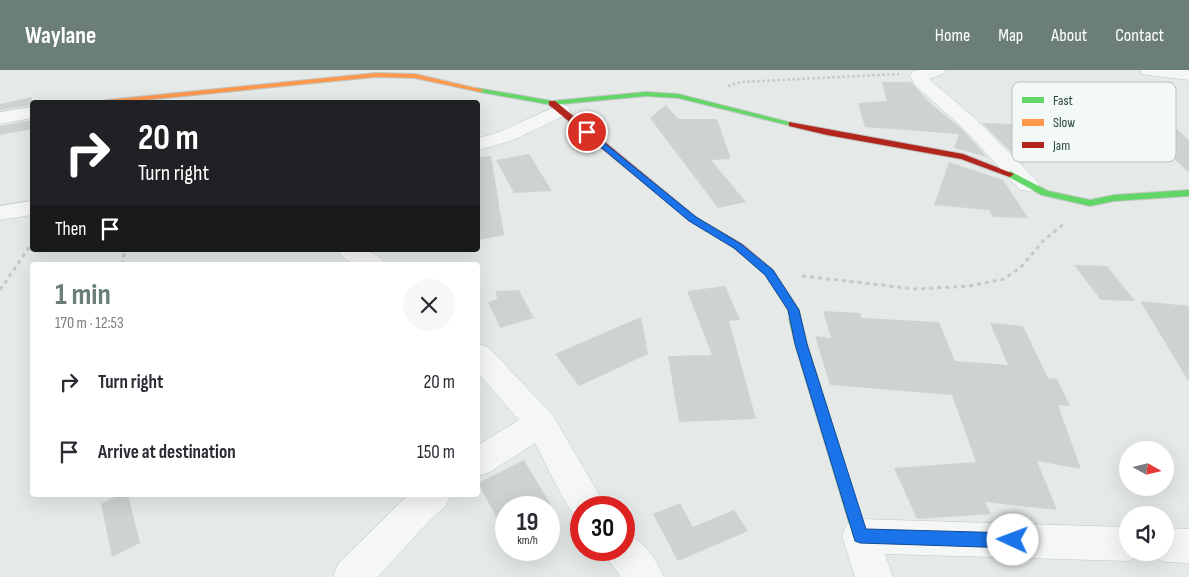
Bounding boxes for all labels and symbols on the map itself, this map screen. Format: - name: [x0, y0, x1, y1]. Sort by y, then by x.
- legend: [1012, 82, 1176, 162]
- text: Fast: [1053, 92, 1073, 109]
- pin: [566, 111, 608, 153]
- text: Slow: [1053, 114, 1075, 131]
- text: Jam: [1052, 137, 1070, 154]
- north arrow: [1119, 441, 1174, 496]
- speed limit sign: 30: [570, 496, 635, 561]
- position arrow: [986, 513, 1038, 565]

